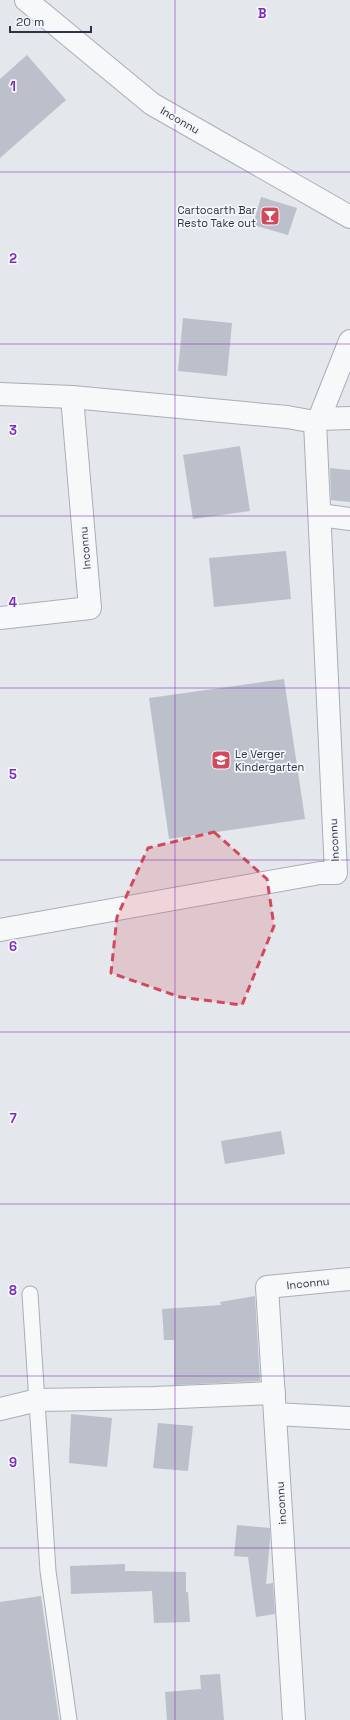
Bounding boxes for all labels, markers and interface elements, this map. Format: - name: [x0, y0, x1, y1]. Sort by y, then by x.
- text: B: [258, 5, 267, 22]
- scale bar: [10, 8, 91, 34]
- text: 20 m: [16, 14, 44, 30]
- text: 1: [10, 78, 16, 95]
- street label: Inconnu: [158, 103, 202, 137]
- place label: Cartocarth Bar Resto Take out: [177, 203, 256, 230]
- bar icon: Cartocarth Bar Resto Take out: [259, 205, 281, 227]
- text: 2: [9, 250, 17, 267]
- text: 3: [9, 422, 17, 439]
- street label: Inconnu: [76, 526, 94, 570]
- text: 4: [9, 594, 17, 611]
- place label: Le Verger Kindergarten: [235, 747, 304, 774]
- school or university icon: Le Verger Kindergarten: [210, 749, 232, 771]
- text: 5: [9, 766, 17, 783]
- street label: Inconnu: [326, 818, 342, 862]
- text: 6: [9, 938, 17, 955]
- text: 7: [9, 1110, 17, 1127]
- street label: Inconnu: [286, 1274, 330, 1292]
- text: 8: [9, 1282, 17, 1299]
- text: 9: [9, 1454, 17, 1471]
- street label: inconnu: [273, 1481, 289, 1525]

